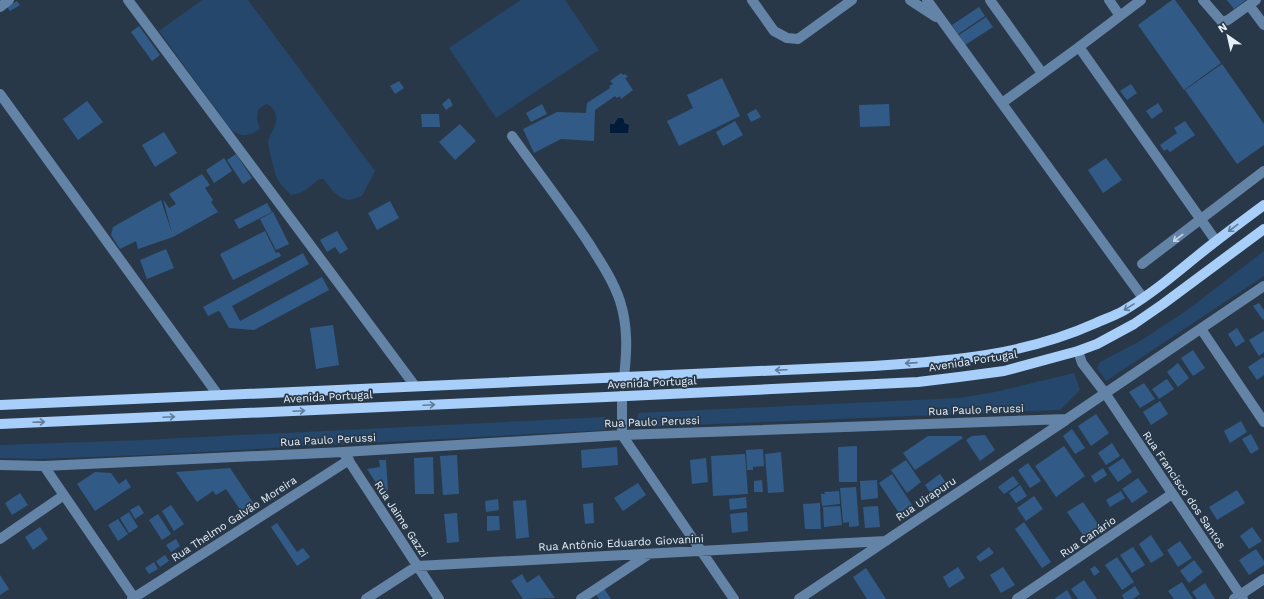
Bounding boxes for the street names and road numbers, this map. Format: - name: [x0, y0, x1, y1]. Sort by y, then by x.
- street label: Avenida Portugal: [928, 347, 1019, 374]
- street label: Avenida Portugal: [607, 374, 698, 392]
- street label: Avenida Portugal: [283, 388, 374, 406]
- street label: Rua Paulo Perussi: [928, 402, 1024, 418]
- street label: Rua Paulo Perussi: [604, 414, 700, 430]
- street label: Rua Francisco dos Santos: [1140, 429, 1228, 551]
- street label: Rua Paulo Perussi: [280, 431, 376, 449]
- street label: Rua Thelmo Galvão Moreira: [169, 474, 299, 564]
- street label: Rua Uirapuru: [893, 474, 959, 524]
- street label: Rua Jaime Gazzi: [372, 479, 430, 560]
- street label: Rua Canário: [1058, 514, 1118, 560]
- street label: Rua Antônio Eduardo Giovanini: [538, 532, 704, 554]

